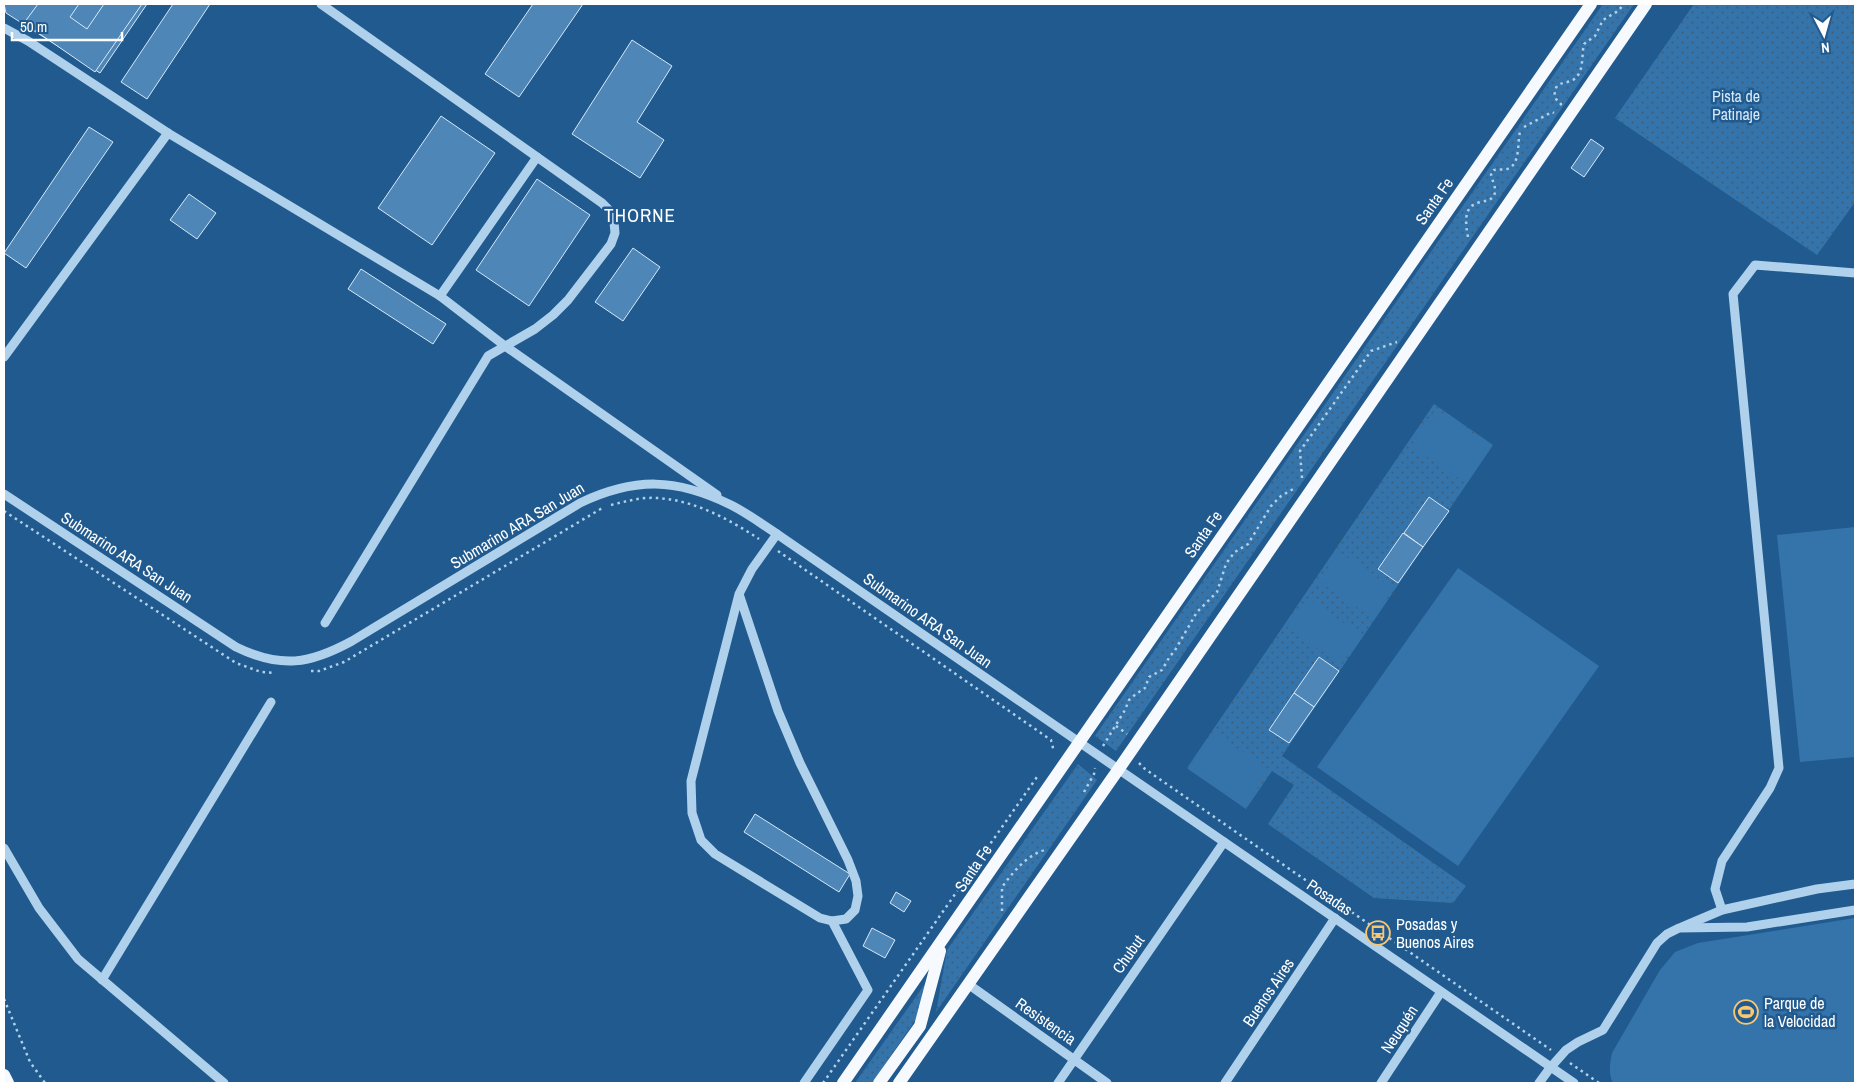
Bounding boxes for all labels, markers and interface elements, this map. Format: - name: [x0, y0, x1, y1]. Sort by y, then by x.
- scale bar: [12, 10, 122, 42]
- north arrow: [1799, 10, 1849, 60]
- text: 50 m: [20, 16, 47, 37]
- text: N: [1820, 39, 1830, 57]
- park label: Pista de Patinaje: [1712, 85, 1760, 125]
- street label: Santa Fe: [1410, 173, 1458, 229]
- district label: THORNE: [604, 202, 676, 228]
- street label: Submarino ARA San Juan: [446, 476, 588, 574]
- street label: Submarino ARA San Juan: [57, 506, 197, 608]
- street label: Santa Fe: [1179, 506, 1227, 562]
- street label: Submarino ARA San Juan: [859, 567, 997, 673]
- street label: Santa Fe: [949, 840, 997, 896]
- street label: Posadas: [1303, 874, 1357, 920]
- place label: Posadas y Buenos Aires: [1396, 913, 1474, 953]
- bus stop icon: Posadas y Buenos Aires: [1365, 920, 1391, 946]
- street label: Chubut: [1107, 930, 1149, 978]
- street label: Buenos Aires: [1237, 953, 1299, 1031]
- street label: Resistencia: [1011, 992, 1081, 1050]
- place label: Parque de la Velocidad: [1764, 992, 1836, 1032]
- sports icon: Parque de la Velocidad: [1733, 999, 1759, 1025]
- street label: Neuquén: [1375, 1001, 1423, 1057]

